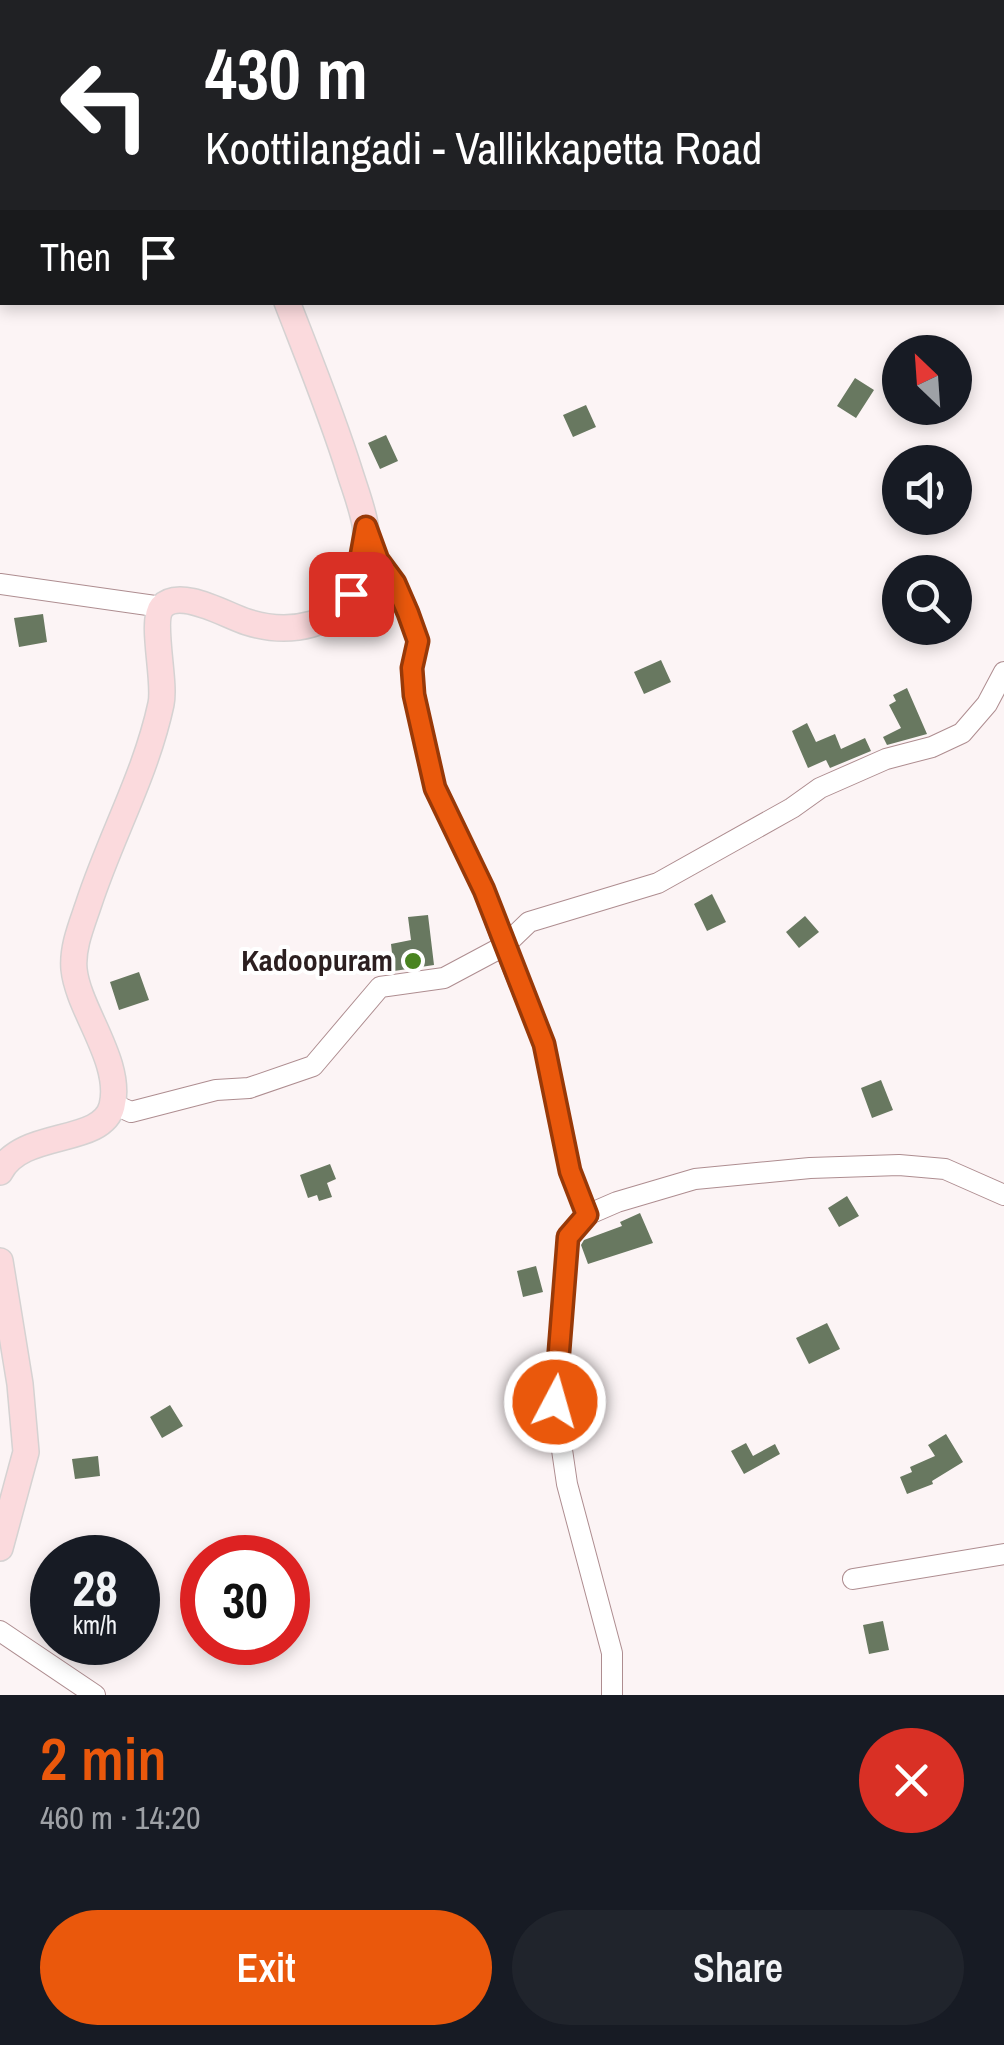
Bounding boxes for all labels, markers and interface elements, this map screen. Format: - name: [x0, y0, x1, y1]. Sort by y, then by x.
- text: 430 m: [205, 27, 368, 121]
- icon: left: [40, 40, 170, 170]
- text: Koottilangadi - Vallikkapetta Road: [205, 117, 762, 178]
- icon: arrive: [131, 230, 186, 285]
- text: Then: [40, 232, 111, 283]
- north arrow: [882, 335, 972, 425]
- map controls: [882, 335, 972, 645]
- button: sound: [882, 445, 972, 535]
- pin: [309, 552, 394, 637]
- button: search: [882, 555, 972, 645]
- icon: arrive: [324, 567, 379, 622]
- place label: Kadoopuram: [241, 940, 393, 980]
- marker: Kadoopuram: [402, 950, 424, 972]
- position arrow: [503, 1350, 607, 1454]
- speed limit sign: 30: [180, 1535, 310, 1665]
- text: 28: [72, 1554, 118, 1622]
- text: km/h: [73, 1608, 117, 1642]
- text: 2 min: [40, 1718, 167, 1799]
- button: close: [859, 1728, 964, 1833]
- text: 460 m · 14:20: [40, 1796, 200, 1839]
- button: Exit: [40, 1910, 492, 2025]
- button: Share: [512, 1910, 964, 2025]

